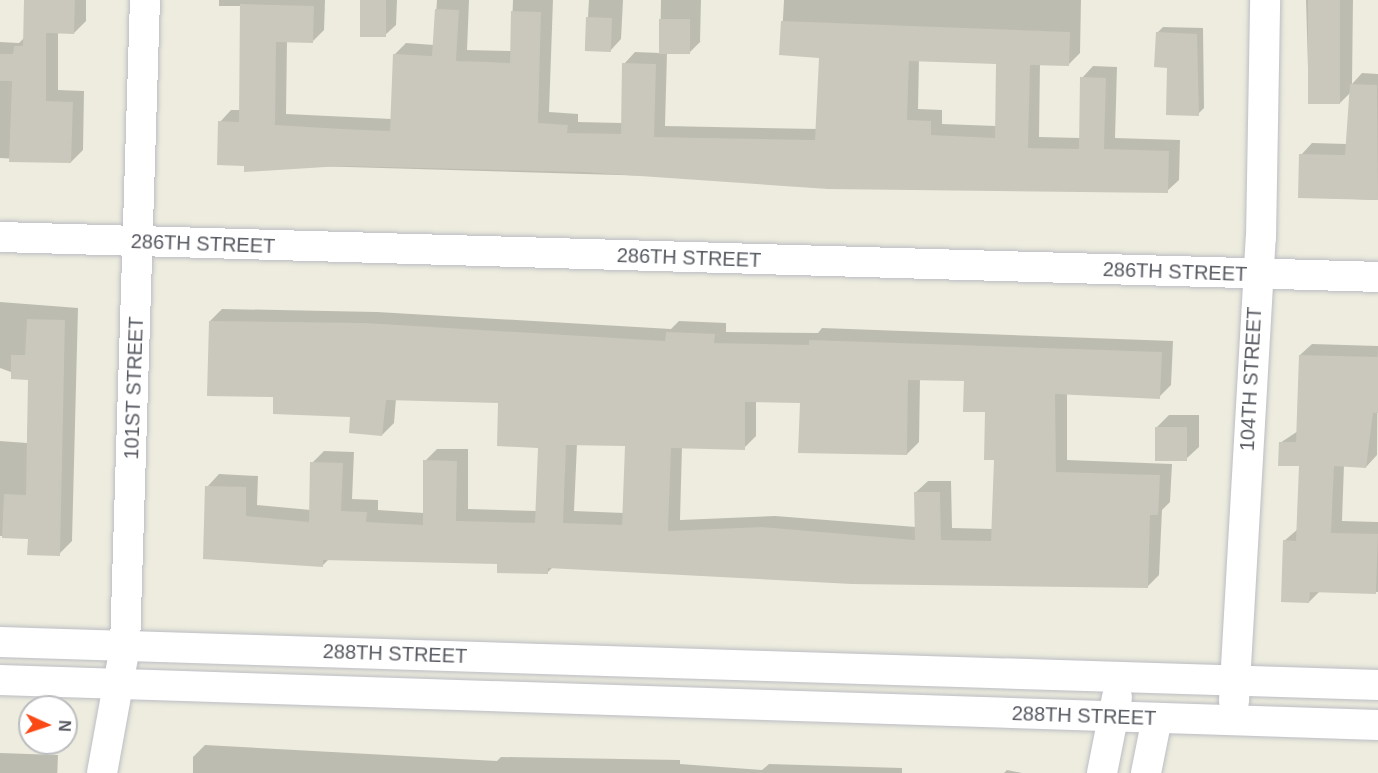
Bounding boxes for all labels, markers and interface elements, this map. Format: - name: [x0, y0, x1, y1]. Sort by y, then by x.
- street label: 286TH STREET: [130, 229, 276, 259]
- street label: 286TH STREET: [616, 243, 762, 273]
- street label: 286TH STREET: [1102, 257, 1248, 287]
- street label: 104TH STREET: [1235, 306, 1267, 452]
- street label: 101ST STREET: [120, 316, 148, 460]
- street label: 288TH STREET: [322, 639, 468, 669]
- north arrow: [18, 695, 78, 755]
- street label: 288TH STREET: [1011, 701, 1157, 731]
- text: N: [56, 720, 73, 732]

